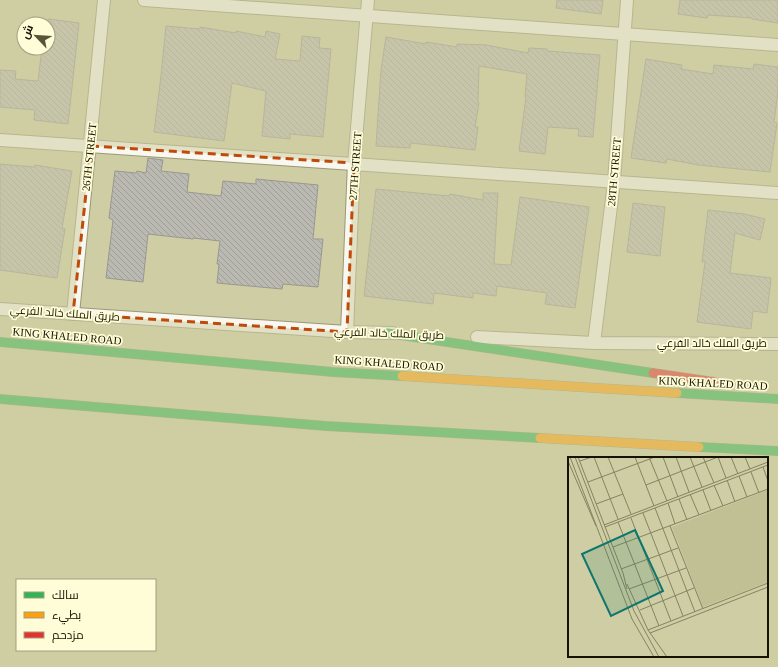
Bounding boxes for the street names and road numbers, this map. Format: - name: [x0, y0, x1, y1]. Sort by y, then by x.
- street label: 26TH STREET: [79, 122, 99, 192]
- street label: 27TH STREET: [347, 131, 363, 201]
- street label: 28TH STREET: [605, 137, 623, 207]
- street label: طريق الملك خالد الفرعي: [10, 303, 120, 326]
- street label: KING KHALED ROAD: [12, 325, 122, 347]
- street label: طريق الملك خالد الفرعي: [334, 325, 444, 344]
- street label: طريق الملك خالد الفرعي: [657, 337, 767, 352]
- street label: KING KHALED ROAD: [334, 353, 444, 373]
- street label: KING KHALED ROAD: [658, 374, 768, 392]

